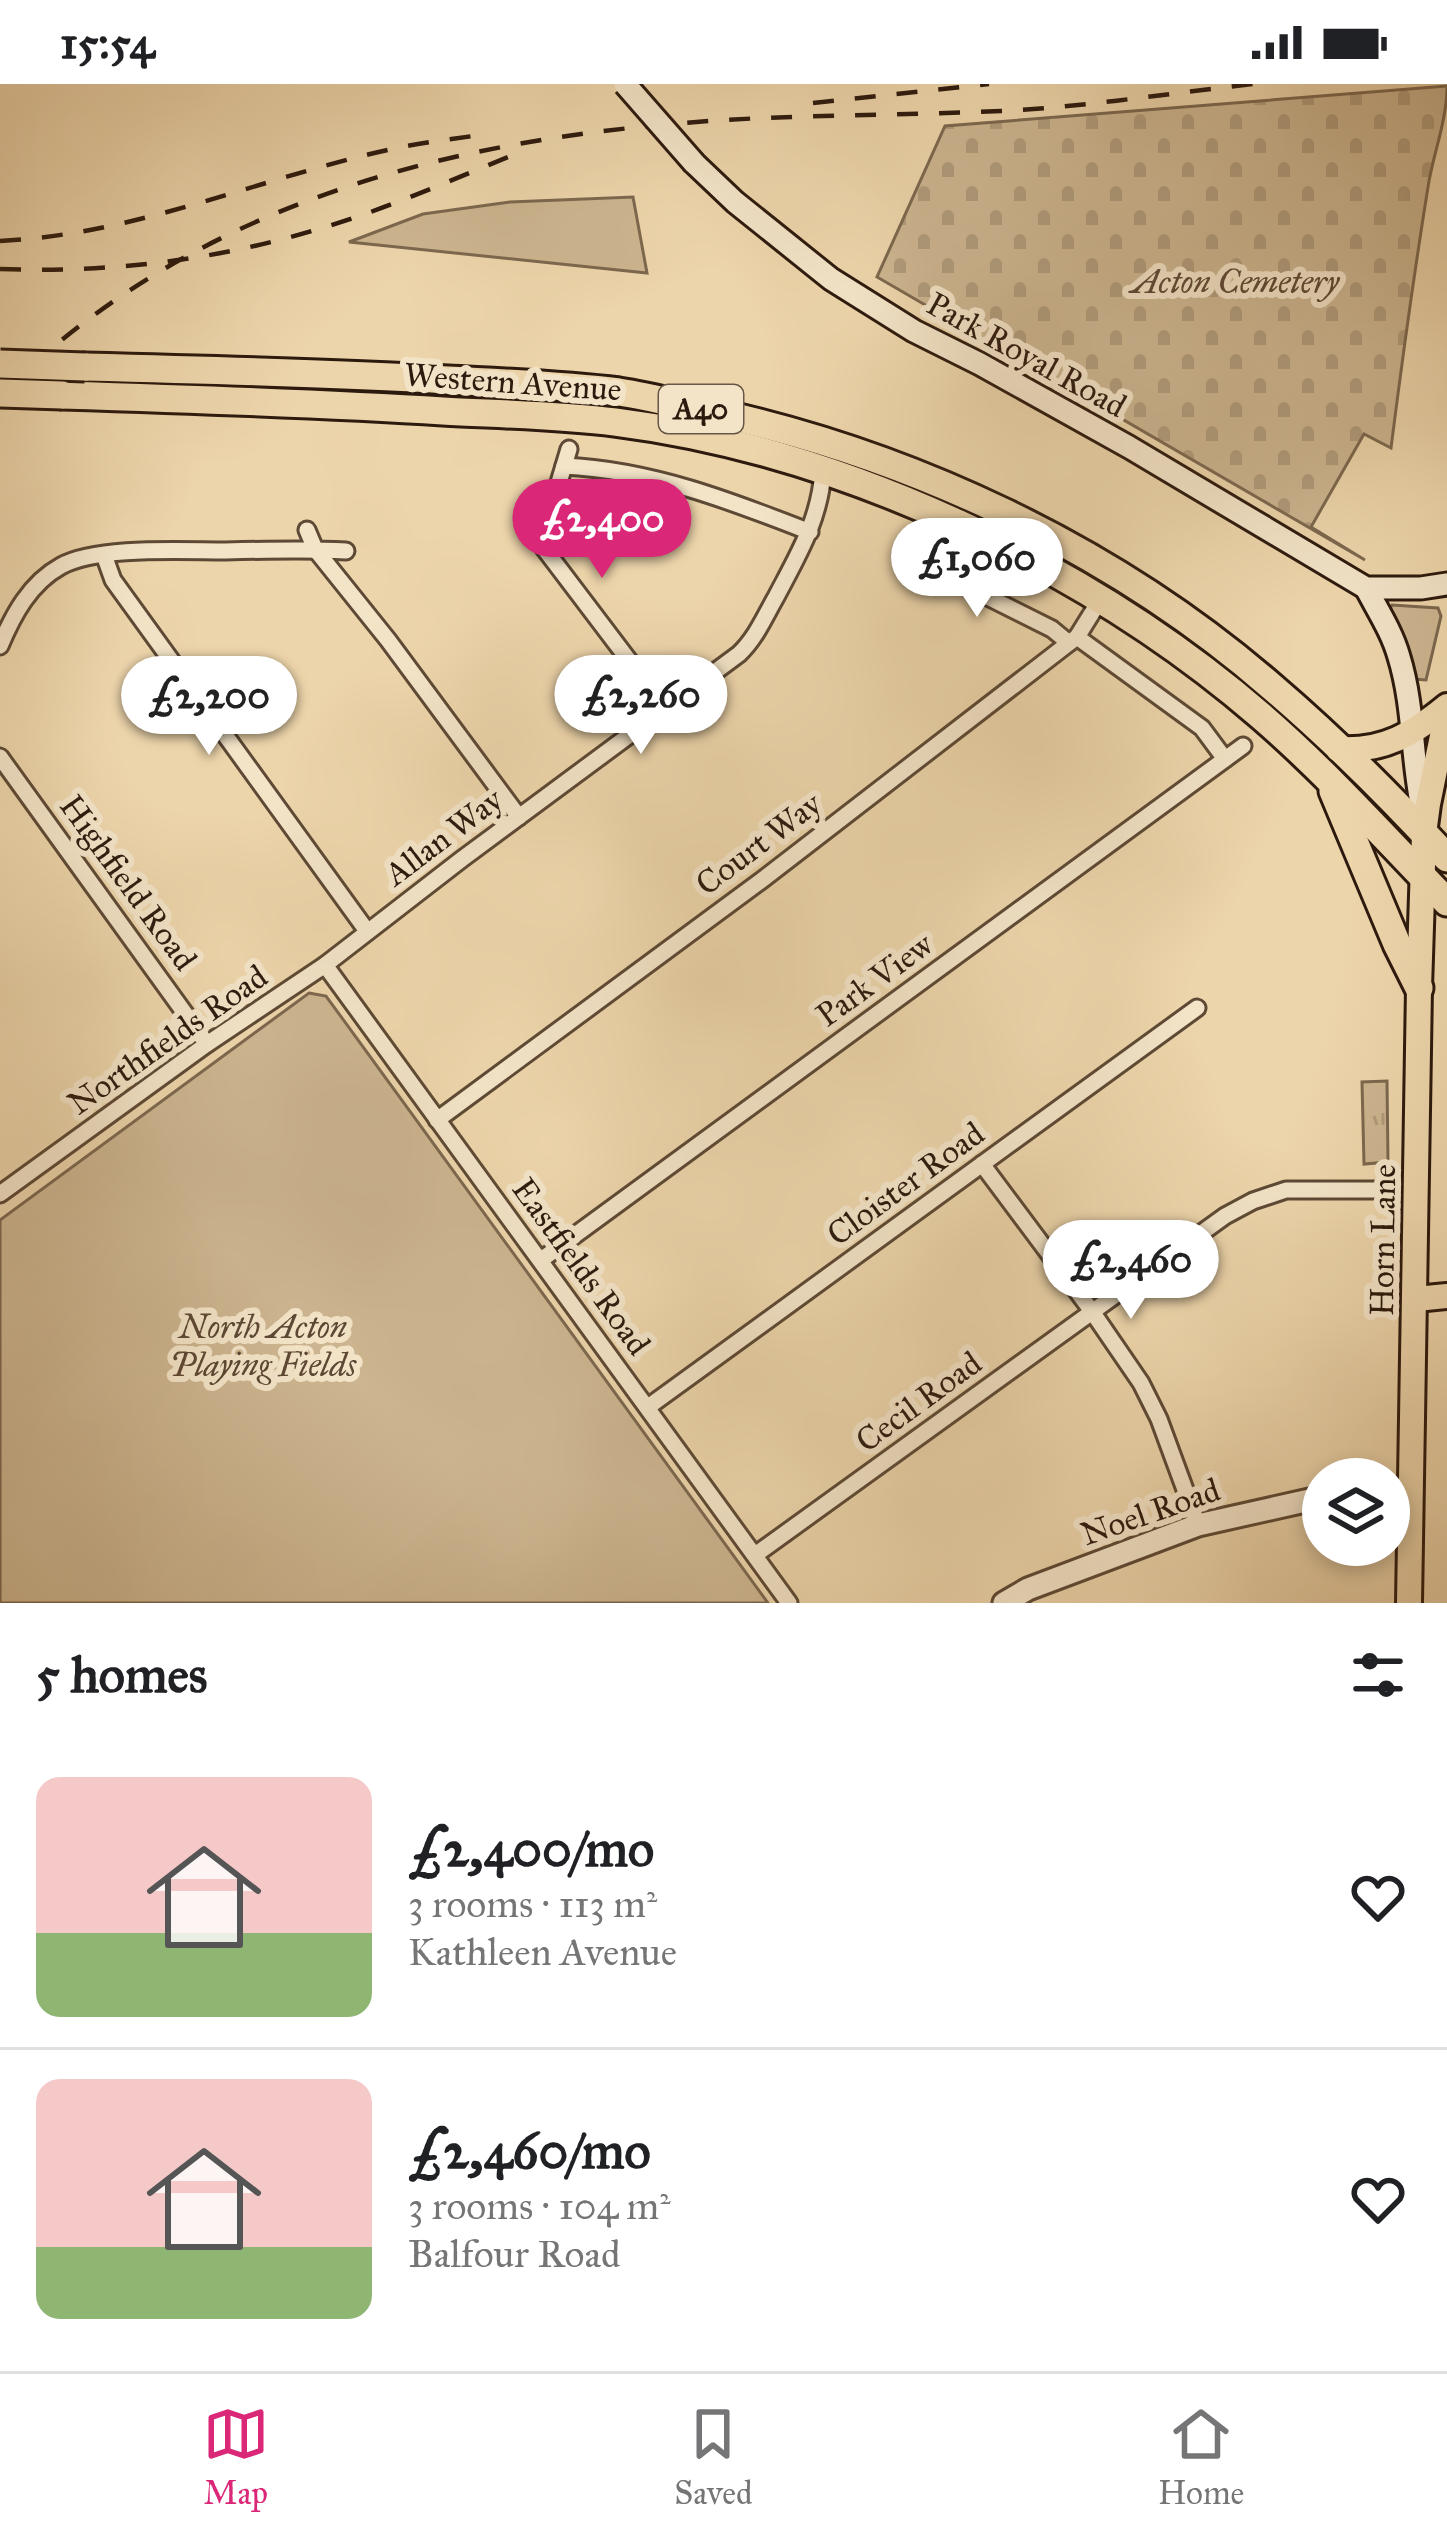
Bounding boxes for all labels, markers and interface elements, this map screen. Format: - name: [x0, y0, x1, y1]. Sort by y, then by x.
- text: 15:54: [60, 15, 155, 70]
- park label: Acton Cemetery: [1128, 262, 1341, 302]
- street label: Park Royal Road: [920, 284, 1134, 426]
- street label: Western Avenue: [403, 354, 623, 410]
- road number: A40: [659, 385, 743, 433]
- pin: £2,400: [504, 479, 700, 581]
- text: £2,400: [539, 494, 665, 542]
- pin: £1,060: [879, 518, 1075, 620]
- text: £1,060: [918, 533, 1036, 581]
- pin: £2,260: [543, 655, 739, 757]
- pin: £2,200: [111, 656, 307, 758]
- text: £2,260: [581, 670, 701, 718]
- text: £2,200: [148, 671, 270, 719]
- street label: Allan Way: [375, 779, 511, 895]
- street label: Court Way: [688, 783, 830, 904]
- street label: Highfield Road: [51, 787, 205, 978]
- street label: Park View: [809, 923, 942, 1035]
- street label: Northfields Road: [60, 956, 275, 1123]
- street label: Cloister Road: [819, 1113, 992, 1254]
- street label: Horn Lane: [1362, 1164, 1404, 1316]
- street label: Eastfields Road: [504, 1170, 659, 1363]
- pin: £2,460: [1033, 1220, 1229, 1322]
- text: £2,460: [1070, 1235, 1192, 1283]
- park label: North Acton Playing Fields: [170, 1307, 357, 1385]
- street label: Cecil Road: [848, 1343, 990, 1461]
- map controls: [1302, 1458, 1410, 1566]
- button: layers: [1302, 1458, 1410, 1566]
- street label: Noel Road: [1076, 1469, 1226, 1554]
- icon: filters: [1345, 1642, 1411, 1708]
- text: 5 homes: [36, 1644, 207, 1706]
- text: £2,400/mo: [408, 1818, 654, 1880]
- icon: home: [132, 1825, 276, 1969]
- icon: heart: [1345, 1864, 1411, 1930]
- text: 3 rooms · 113 m²: [408, 1880, 657, 1928]
- text: Kathleen Avenue: [408, 1928, 677, 1976]
- text: £2,460/mo: [408, 2120, 651, 2182]
- icon: home: [132, 2127, 276, 2271]
- icon: heart: [1345, 2166, 1411, 2232]
- text: 3 rooms · 104 m²: [408, 2182, 671, 2230]
- text: Balfour Road: [408, 2230, 621, 2278]
- tab: Map: [203, 2401, 269, 2513]
- tab: Saved: [674, 2401, 753, 2513]
- tab: Home: [1158, 2401, 1244, 2513]

